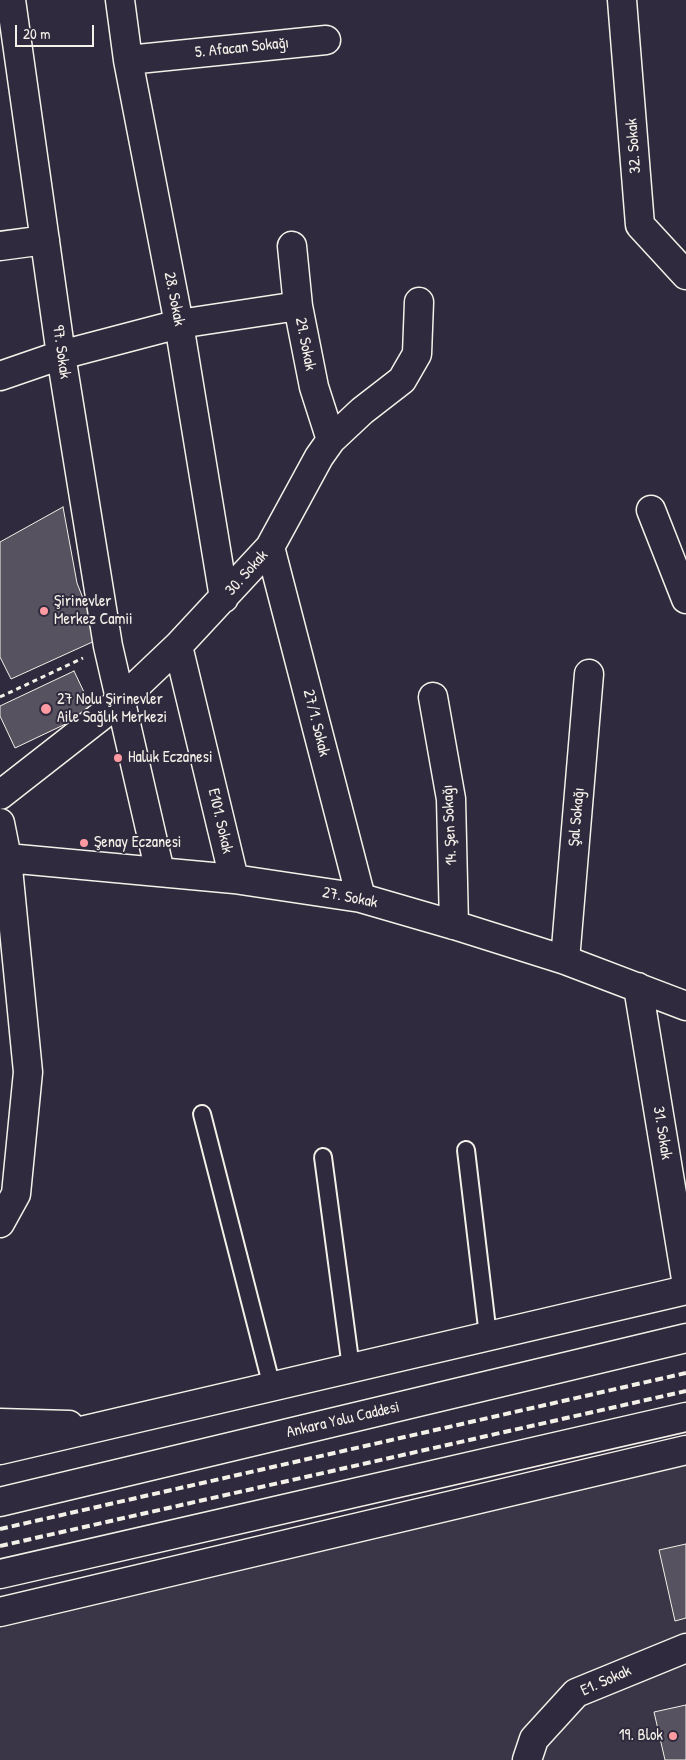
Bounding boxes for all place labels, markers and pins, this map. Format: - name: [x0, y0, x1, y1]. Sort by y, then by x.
- place label: Şirinevler Merkez Camii: [54, 592, 133, 630]
- marker: Şirinevler Merkez Camii: [38, 605, 50, 617]
- place label: 27 Nolu Şirinevler Aile Sağlık Merkezi: [57, 690, 167, 728]
- marker: 27 Nolu Şirinevler Aile Sağlık Merkezi: [39, 702, 53, 716]
- place label: Haluk Eczanesi: [128, 748, 212, 768]
- marker: Haluk Eczanesi: [112, 752, 124, 764]
- place label: Şenay Eczanesi: [94, 833, 181, 853]
- marker: Şenay Eczanesi: [78, 837, 90, 849]
- place label: 19. Blok: [619, 1726, 663, 1746]
- marker: 19. Blok: [667, 1730, 679, 1742]

